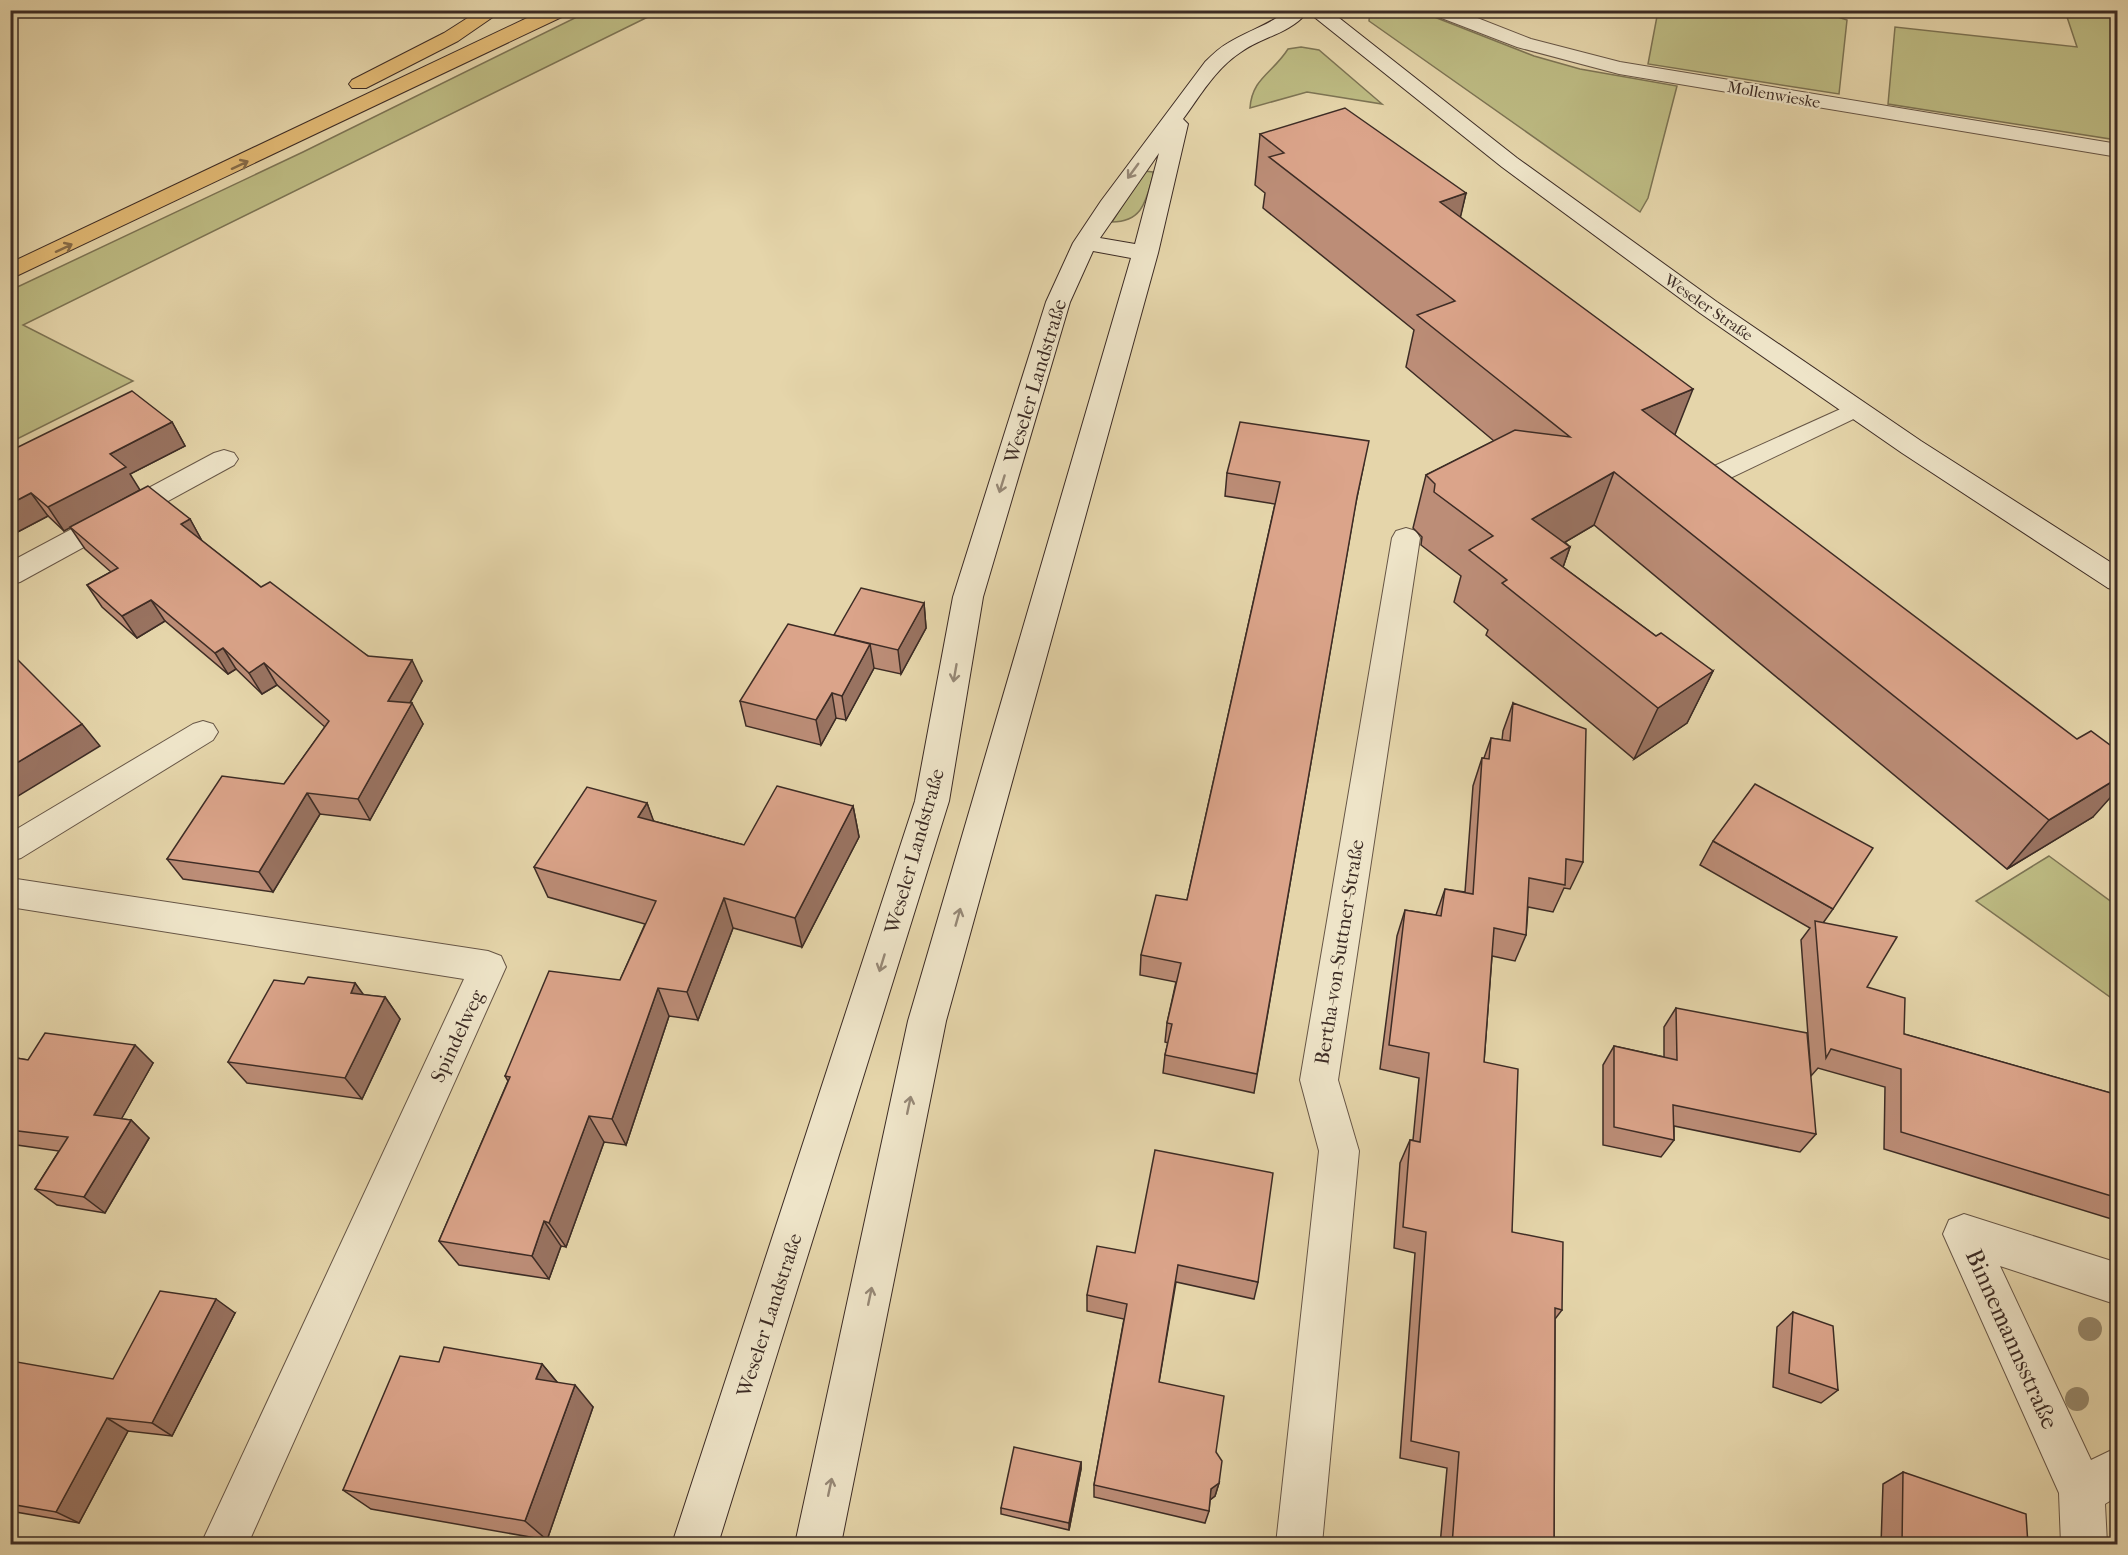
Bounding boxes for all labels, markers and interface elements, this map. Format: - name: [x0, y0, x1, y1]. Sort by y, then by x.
- street label: Mollenwieske: [1726, 77, 1822, 112]
- one-way arrow: [230, 158, 248, 170]
- one-way arrow: [1127, 162, 1139, 178]
- one-way arrow: [54, 241, 72, 253]
- street label: Weseler Straße: [1660, 269, 1757, 345]
- street label: Weseler Landstraße: [999, 296, 1071, 467]
- one-way arrow: [996, 474, 1007, 493]
- one-way arrow: [949, 663, 960, 682]
- street label: Weseler Landstraße: [880, 766, 949, 937]
- street label: Bertha-von-Suttner-Straße: [1310, 838, 1369, 1066]
- one-way arrow: [953, 908, 964, 927]
- one-way arrow: [876, 953, 887, 972]
- street label: Spindelweg: [426, 986, 489, 1086]
- one-way arrow: [904, 1096, 916, 1115]
- street label: Weseler Landstraße: [732, 1230, 807, 1401]
- street label: Binnemannsstraße: [1960, 1245, 2064, 1433]
- one-way arrow: [865, 1287, 876, 1307]
- one-way arrow: [825, 1478, 836, 1498]

